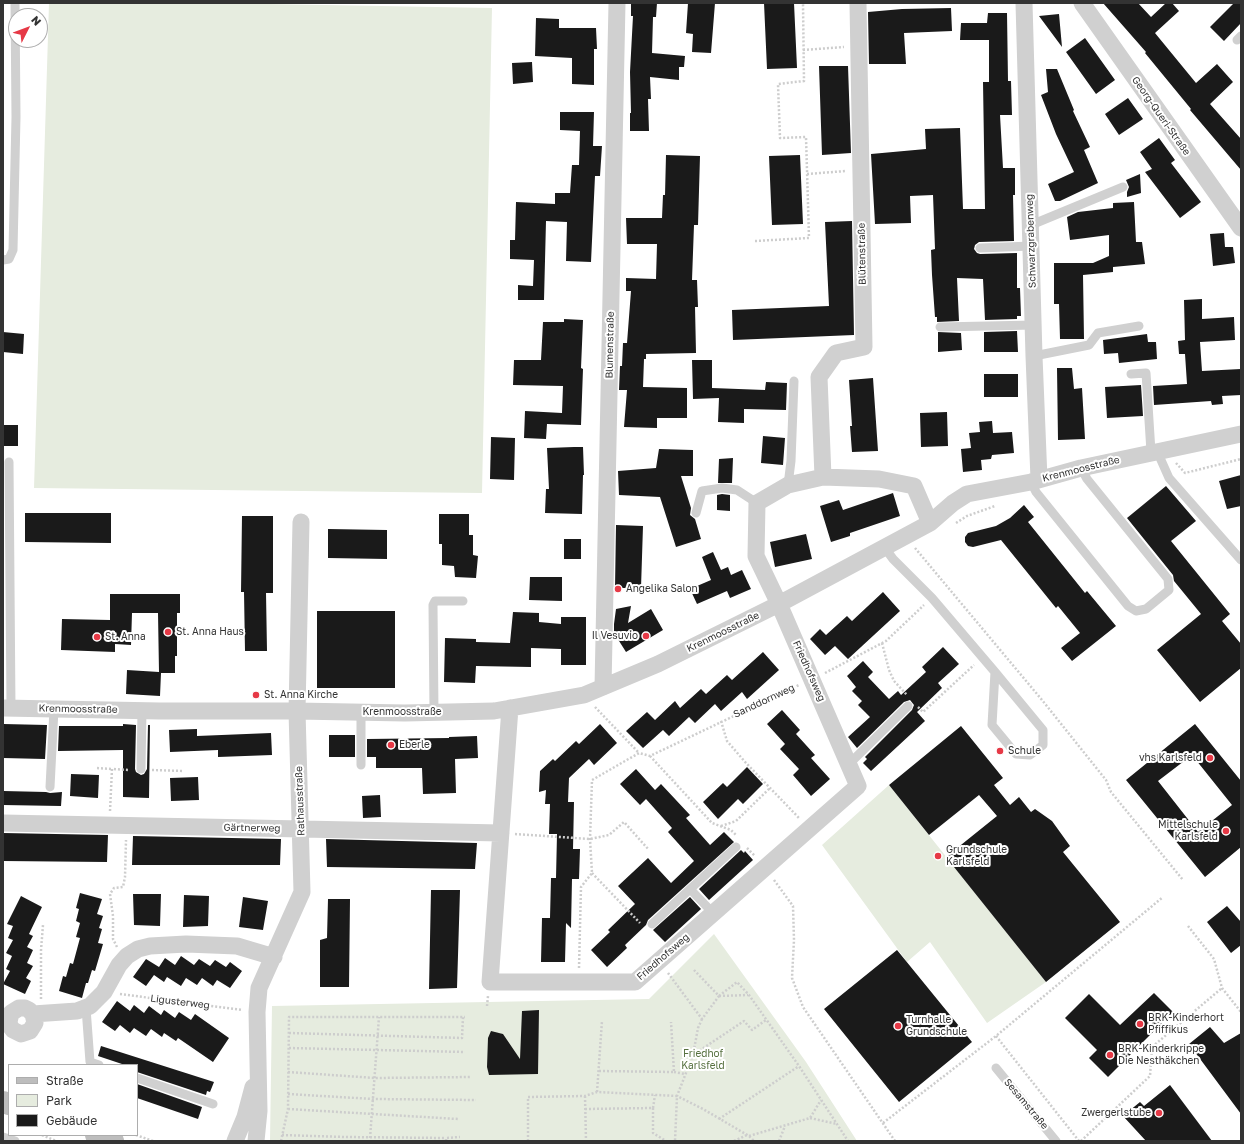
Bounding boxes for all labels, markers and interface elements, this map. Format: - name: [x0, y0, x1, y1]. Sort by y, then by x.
- north arrow: [8, 8, 48, 48]
- text: N: [29, 13, 44, 28]
- street label: Georg-Queri-Straße: [1129, 74, 1193, 158]
- street label: Schwarzgrabenweg: [1023, 194, 1039, 288]
- street label: Blütenstraße: [855, 223, 869, 285]
- street label: Blumenstraße: [603, 311, 617, 379]
- street label: Krenmoosstraße: [1041, 454, 1121, 484]
- place label: Angelika Salon: [626, 583, 698, 595]
- marker: Angelika Salon: [613, 584, 623, 594]
- street label: Krenmoosstraße: [685, 609, 761, 655]
- place label: St. Anna Haus: [176, 626, 244, 638]
- marker: St. Anna Haus: [163, 627, 173, 637]
- place label: Il Vesuvio: [592, 630, 638, 642]
- place label: St. Anna: [105, 631, 146, 643]
- marker: Il Vesuvio: [641, 631, 651, 641]
- marker: St. Anna: [92, 632, 102, 642]
- street label: Friedhofsweg: [790, 639, 828, 703]
- street label: Sanddornweg: [731, 682, 797, 720]
- place label: St. Anna Kirche: [264, 689, 338, 701]
- marker: St. Anna Kirche: [251, 690, 261, 700]
- street label: Krenmoosstraße: [38, 702, 118, 716]
- street label: Krenmoosstraße: [362, 706, 442, 718]
- place label: Eberle: [399, 739, 430, 751]
- marker: Eberle: [386, 740, 396, 750]
- place label: Schule: [1008, 745, 1041, 757]
- marker: Schule: [995, 746, 1005, 756]
- place label: vhs Karlsfeld: [1139, 752, 1202, 764]
- marker: vhs Karlsfeld: [1205, 753, 1215, 763]
- street label: Rathausstraße: [293, 766, 307, 836]
- place label: Mittelschule Karlsfeld: [1158, 819, 1218, 842]
- street label: Gärtnerweg: [223, 822, 281, 834]
- marker: Mittelschule Karlsfeld: [1221, 826, 1231, 836]
- place label: Grundschule Karlsfeld: [946, 844, 1007, 868]
- marker: Grundschule Karlsfeld: [933, 851, 943, 861]
- street label: Friedhofsweg: [634, 931, 692, 983]
- street label: Ligusterweg: [150, 992, 210, 1012]
- place label: BRK-Kinderhort Pfiffikus: [1148, 1012, 1224, 1036]
- place label: Turnhalle Grundschule: [906, 1014, 967, 1038]
- marker: BRK-Kinderhort Pfiffikus: [1135, 1019, 1145, 1029]
- marker: Turnhalle Grundschule: [893, 1021, 903, 1031]
- place label: BRK-Kinderkrippe Die Nesthäkchen: [1118, 1043, 1204, 1066]
- park label: Friedhof Karlsfeld: [681, 1048, 725, 1072]
- marker: BRK-Kinderkrippe Die Nesthäkchen: [1105, 1050, 1115, 1060]
- legend: [8, 1064, 138, 1136]
- text: Straße: [46, 1073, 84, 1088]
- street label: Sesamstraße: [1001, 1076, 1051, 1132]
- text: Park: [46, 1093, 72, 1108]
- place label: Zwergerlstube: [1081, 1107, 1151, 1119]
- marker: Zwergerlstube: [1154, 1108, 1164, 1118]
- text: Gebäude: [46, 1113, 97, 1128]

